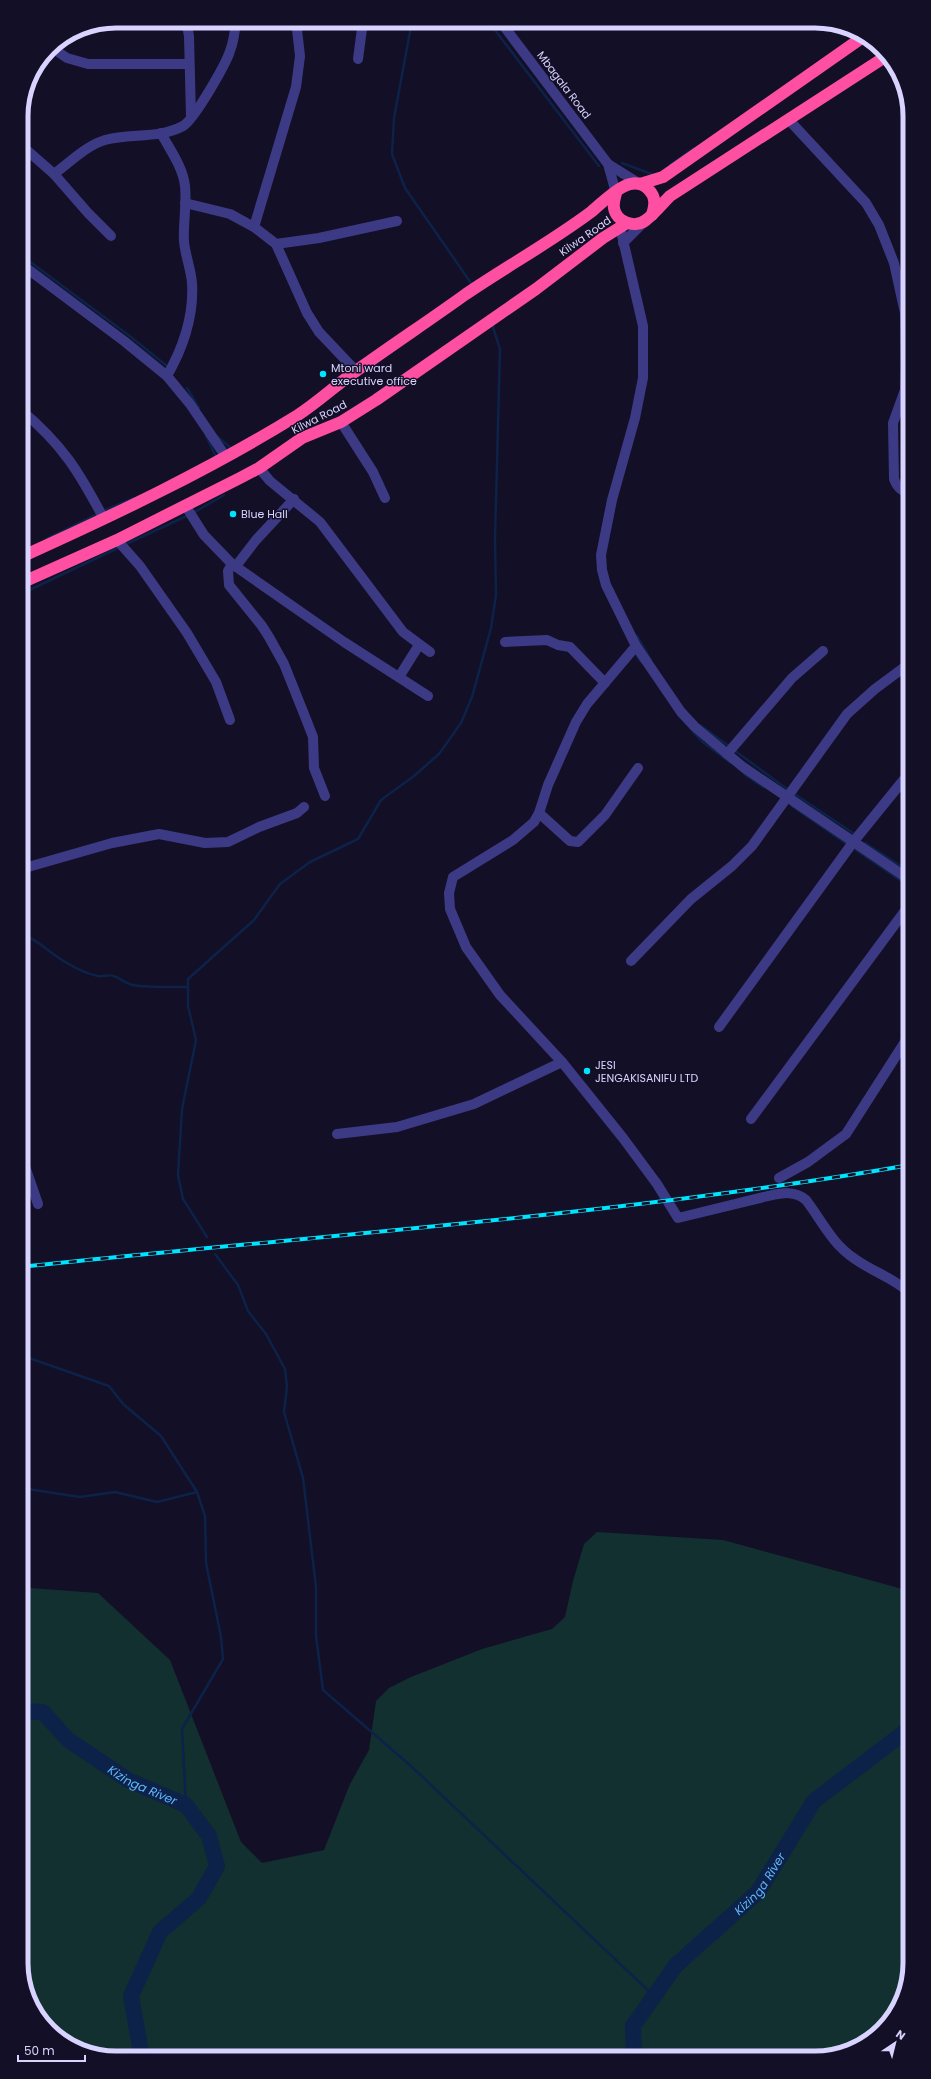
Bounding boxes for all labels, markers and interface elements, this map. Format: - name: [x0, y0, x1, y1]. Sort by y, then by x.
- street label: Mbagala Road: [533, 48, 595, 122]
- street label: Kilwa Road: [556, 212, 614, 260]
- place label: Mtoni ward executive office: [331, 360, 417, 389]
- marker: Mtoni ward executive office: [318, 369, 328, 379]
- street label: Kilwa Road: [289, 396, 349, 438]
- place label: Blue Hall: [241, 506, 288, 522]
- marker: Blue Hall: [228, 509, 238, 519]
- place label: JESI JENGAKISANIFU LTD: [595, 1057, 698, 1086]
- marker: JESI JENGAKISANIFU LTD: [582, 1066, 592, 1076]
- water label: Kizinga River: [105, 1761, 180, 1809]
- water label: Kizinga River: [730, 1849, 789, 1918]
- north arrow: [875, 2023, 915, 2063]
- text: N: [893, 2026, 909, 2044]
- scale bar: [18, 2037, 85, 2063]
- text: 50 m: [24, 2042, 55, 2059]

